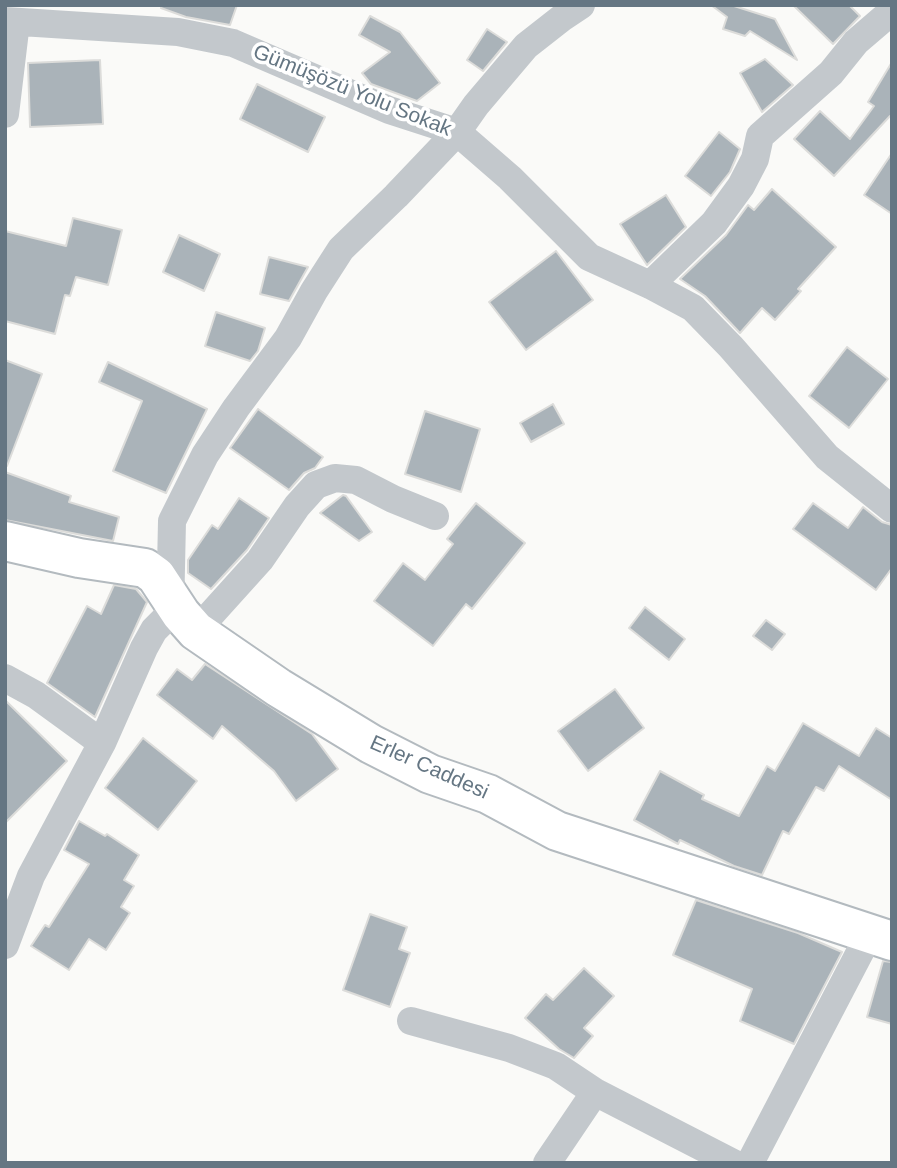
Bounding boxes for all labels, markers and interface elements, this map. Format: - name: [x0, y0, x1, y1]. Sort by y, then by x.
- street label: Gümüşözü Yolu Sokak: [249, 40, 455, 142]
- street label: Erler Caddesi: [366, 731, 492, 805]

